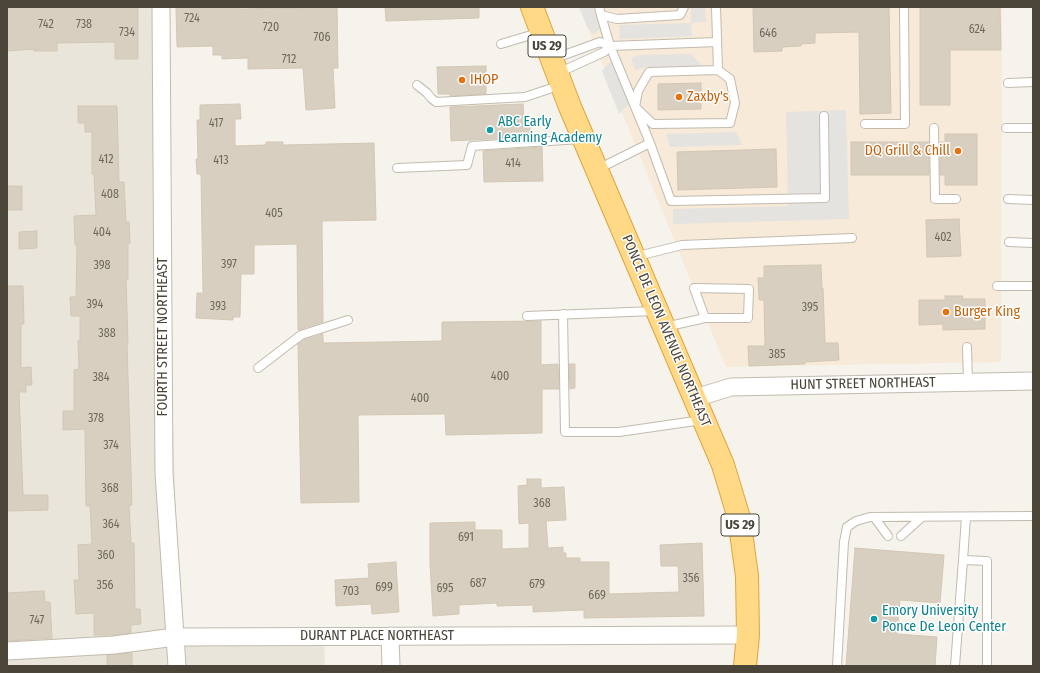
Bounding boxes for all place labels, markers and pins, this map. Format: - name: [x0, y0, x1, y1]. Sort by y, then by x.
- place label: IHOP: [470, 72, 498, 88]
- marker: IHOP: [457, 75, 467, 85]
- place label: Zaxby's: [687, 89, 729, 105]
- marker: Zaxby's: [674, 92, 684, 102]
- place label: ABC Early Learning Academy: [498, 114, 602, 146]
- marker: ABC Early Learning Academy: [485, 125, 495, 135]
- place label: DQ Grill & Chill: [865, 143, 950, 159]
- marker: DQ Grill & Chill: [953, 146, 963, 156]
- place label: Burger King: [954, 304, 1020, 320]
- marker: Burger King: [941, 307, 951, 317]
- place label: Emory University Ponce De Leon Center: [882, 603, 1006, 636]
- marker: Emory University Ponce De Leon Center: [869, 614, 879, 624]

